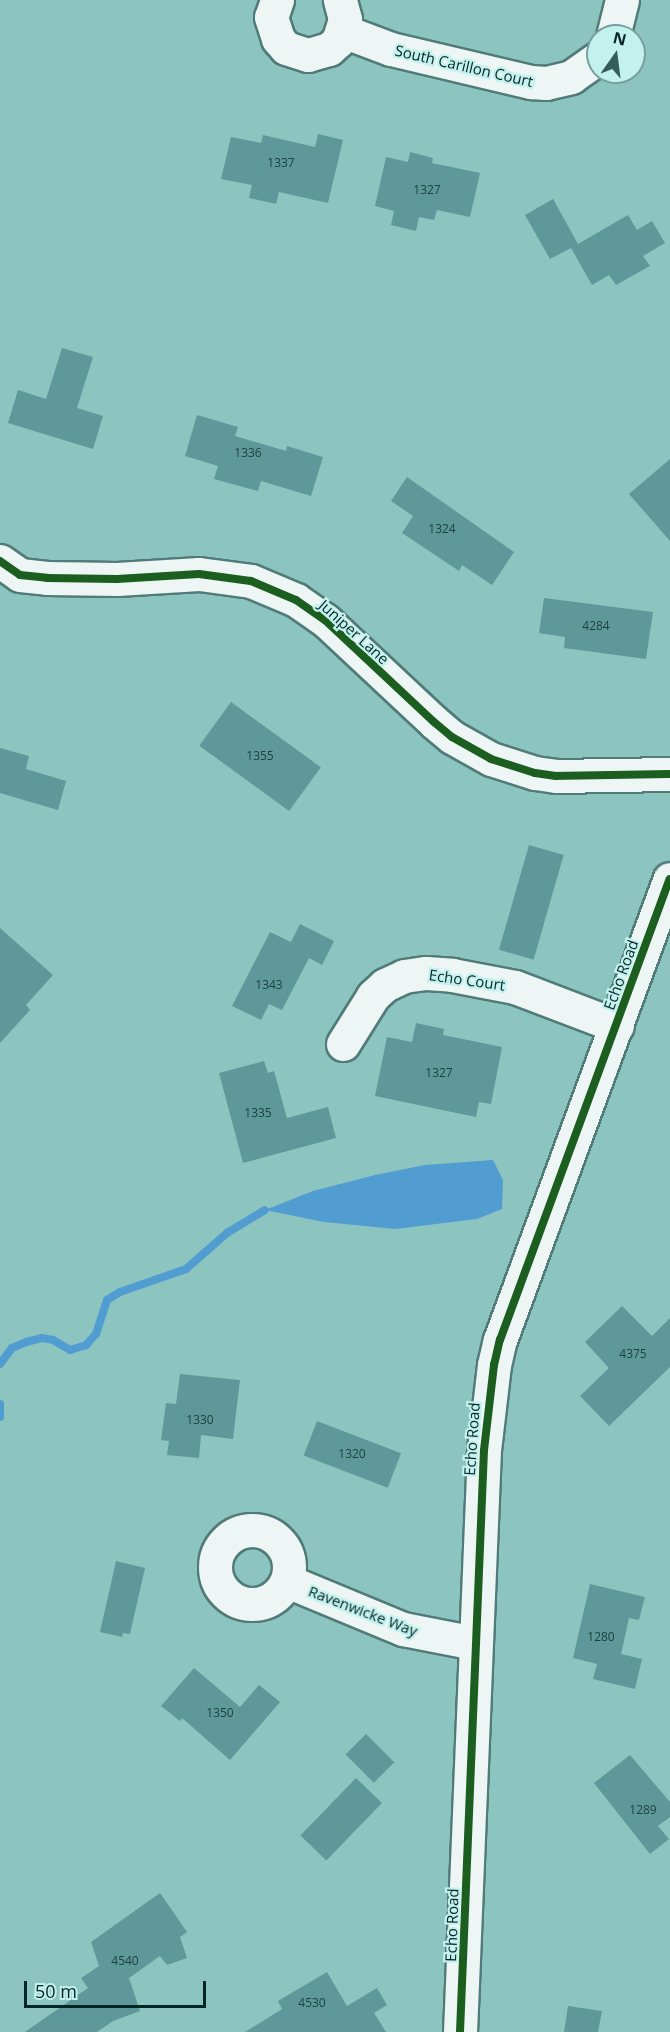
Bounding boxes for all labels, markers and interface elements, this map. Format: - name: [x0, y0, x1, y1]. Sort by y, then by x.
- north arrow: [586, 24, 646, 84]
- text: N: [611, 26, 629, 51]
- street label: South Carillon Court: [393, 41, 535, 91]
- house number: 1337: [267, 156, 295, 170]
- house number: 1327: [413, 183, 441, 197]
- house number: 1336: [234, 446, 262, 460]
- house number: 1324: [428, 522, 456, 536]
- street label: Juniper Lane: [315, 596, 393, 668]
- house number: 4284: [582, 619, 610, 633]
- house number: 1355: [246, 749, 274, 763]
- street label: Echo Road: [600, 937, 642, 1013]
- street label: Echo Court: [428, 966, 506, 994]
- house number: 1343: [255, 978, 283, 992]
- house number: 1327: [425, 1066, 453, 1080]
- house number: 1335: [244, 1106, 272, 1120]
- house number: 4375: [619, 1347, 647, 1361]
- street label: Echo Road: [460, 1402, 484, 1476]
- house number: 1330: [186, 1413, 214, 1427]
- house number: 1320: [338, 1447, 366, 1461]
- street label: Ravenwicke Way: [306, 1582, 420, 1640]
- house number: 1280: [587, 1630, 615, 1644]
- house number: 1350: [206, 1706, 234, 1720]
- house number: 1289: [629, 1803, 657, 1817]
- street label: Echo Road: [442, 1888, 462, 1962]
- house number: 4540: [111, 1954, 139, 1968]
- scale bar: [27, 1969, 208, 2007]
- text: 50 m: [35, 1979, 77, 2003]
- house number: 4530: [298, 1996, 326, 2010]

